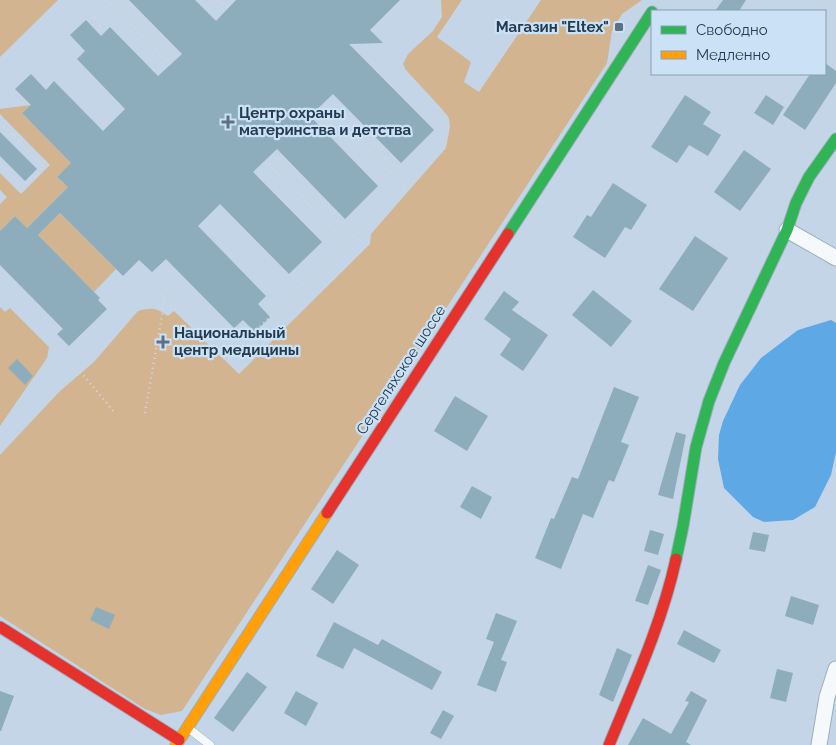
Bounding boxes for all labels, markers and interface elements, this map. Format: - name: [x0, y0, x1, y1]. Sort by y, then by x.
- legend: [651, 10, 826, 75]
- place label: Магазин "Eltex": [496, 18, 609, 36]
- marker: Магазин "Eltex": [613, 21, 625, 33]
- text: Свободно: [696, 21, 768, 39]
- text: Медленно: [696, 46, 770, 64]
- place label: Центр охраны материнства и детства: [239, 104, 411, 139]
- marker: Центр охраны материнства и детства: [221, 115, 235, 129]
- street label: Сергеляхское шоссе: [353, 302, 450, 438]
- place label: Национальный центр медицины: [174, 324, 299, 359]
- marker: Национальный центр медицины: [156, 335, 170, 349]

